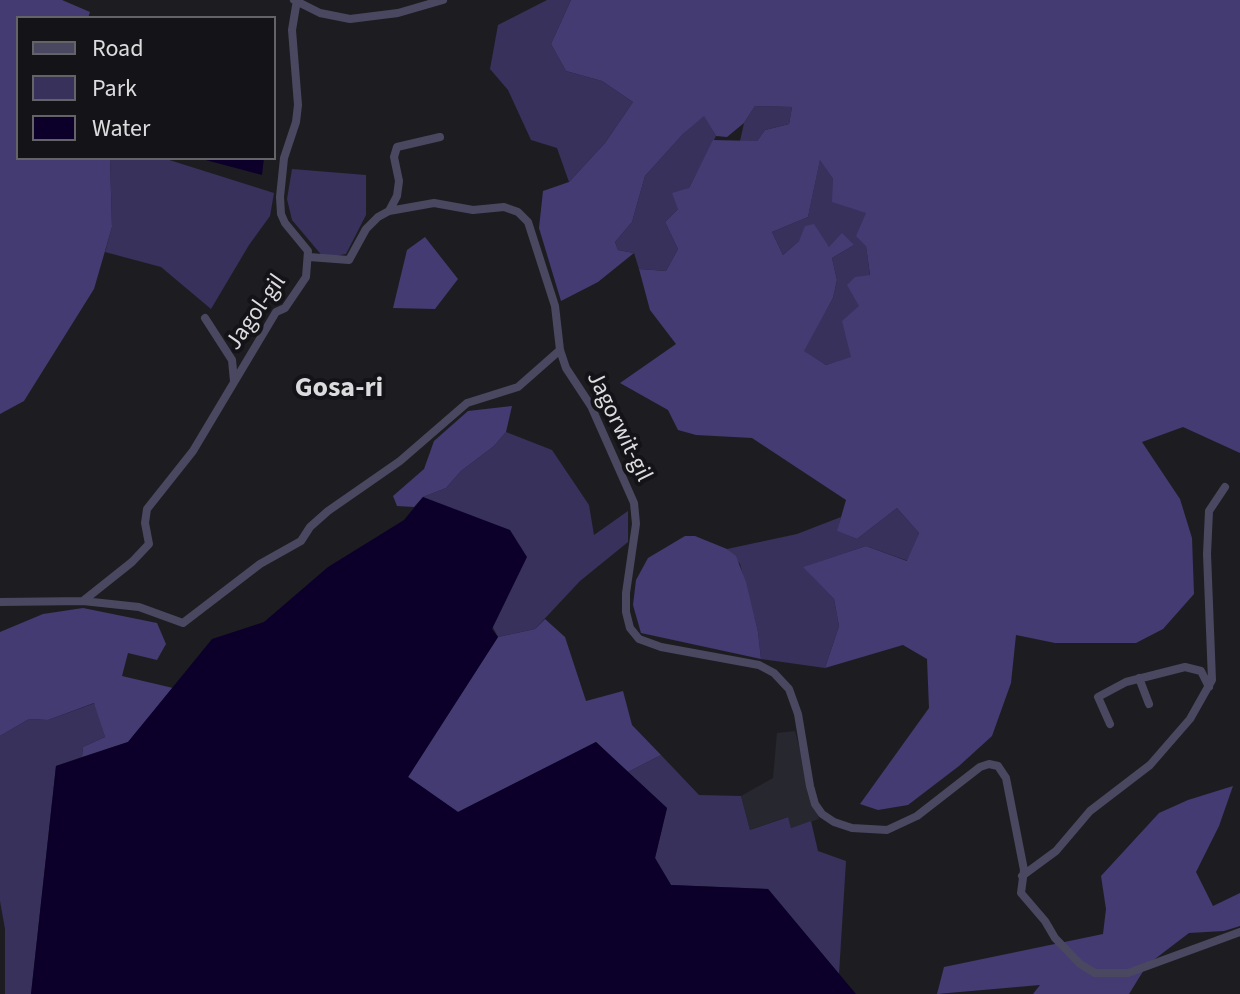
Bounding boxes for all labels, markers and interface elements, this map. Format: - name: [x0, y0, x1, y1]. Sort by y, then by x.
- legend: [16, 16, 276, 160]
- text: Road: [92, 31, 144, 66]
- text: Park: [92, 71, 137, 106]
- text: Water: [92, 111, 150, 146]
- street label: Jagol-gil: [221, 269, 293, 357]
- street label: Jagorwit-gil: [579, 367, 657, 487]
- district label: Gosa-ri: [295, 373, 383, 407]

